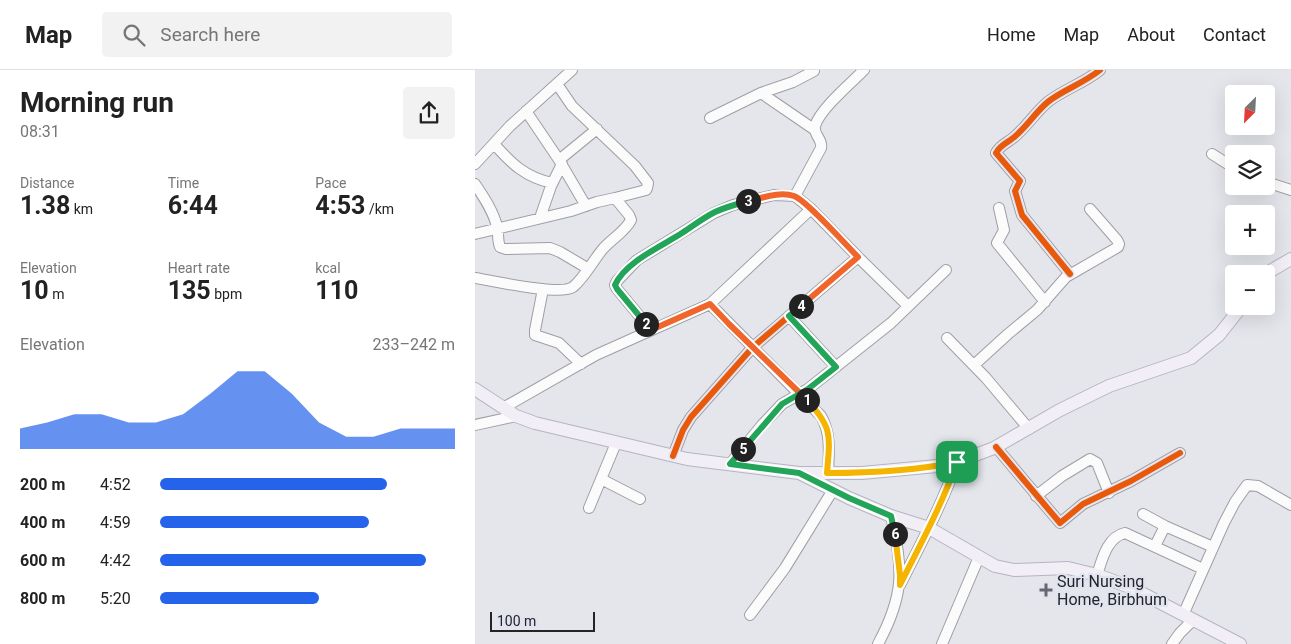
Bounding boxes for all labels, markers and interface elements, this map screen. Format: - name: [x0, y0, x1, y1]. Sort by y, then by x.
- search box: [102, 12, 452, 57]
- text: Map: [25, 21, 72, 49]
- icon: search: [120, 21, 148, 49]
- text: Search here: [160, 23, 260, 46]
- text: Home: [987, 24, 1036, 45]
- text: Map: [1064, 24, 1099, 45]
- text: About: [1127, 24, 1175, 45]
- text: Contact: [1203, 24, 1266, 45]
- north arrow: [1225, 85, 1275, 135]
- map controls: [1225, 85, 1275, 315]
- text: Morning run: [20, 86, 174, 119]
- button: share: [403, 87, 455, 139]
- text: 08:31: [20, 122, 60, 141]
- button: layers: [1225, 145, 1275, 195]
- text: Distance: [20, 175, 75, 191]
- text: Time: [168, 175, 199, 191]
- text: Pace: [315, 175, 346, 191]
- pin: 3: [735, 188, 761, 214]
- text: 1.38: [20, 191, 70, 220]
- text: 6:44: [168, 191, 218, 220]
- text: 4:53: [315, 191, 365, 220]
- text: 3: [744, 193, 753, 209]
- text: km: [70, 201, 93, 217]
- text: /km: [365, 201, 394, 217]
- button: +: [1225, 205, 1275, 255]
- text: Elevation: [20, 260, 77, 276]
- text: Heart rate: [168, 260, 230, 276]
- text: kcal: [315, 260, 341, 276]
- button: −: [1225, 265, 1275, 315]
- text: 10: [20, 276, 49, 305]
- text: 135: [168, 276, 211, 305]
- text: 110: [315, 276, 358, 305]
- text: m: [49, 286, 64, 302]
- text: bpm: [211, 286, 242, 302]
- pin: 4: [789, 294, 813, 318]
- text: 4: [797, 298, 806, 314]
- pin: 2: [633, 312, 659, 336]
- text: 2: [642, 316, 651, 332]
- text: Elevation: [20, 335, 85, 354]
- text: 233–242 m: [373, 335, 455, 354]
- pin: 1: [795, 388, 819, 412]
- text: 1: [803, 392, 812, 408]
- pin: 5: [731, 436, 755, 462]
- text: 5: [739, 441, 748, 457]
- pin: [936, 441, 978, 483]
- icon: arrive: [943, 448, 971, 476]
- text: 200 m: [20, 475, 65, 494]
- text: 4:52: [100, 475, 131, 494]
- text: 400 m: [20, 513, 65, 532]
- text: 4:59: [100, 513, 131, 532]
- pin: 6: [883, 522, 907, 546]
- text: 6: [891, 526, 900, 542]
- text: 600 m: [20, 551, 65, 570]
- text: 4:42: [100, 551, 131, 570]
- place label: Suri Nursing Home, Birbhum: [1057, 572, 1167, 609]
- marker: Suri Nursing Home, Birbhum: [1039, 583, 1053, 597]
- text: 800 m: [20, 589, 65, 608]
- text: 5:20: [100, 589, 131, 608]
- scale bar: [490, 609, 595, 632]
- text: 100 m: [497, 613, 536, 629]

